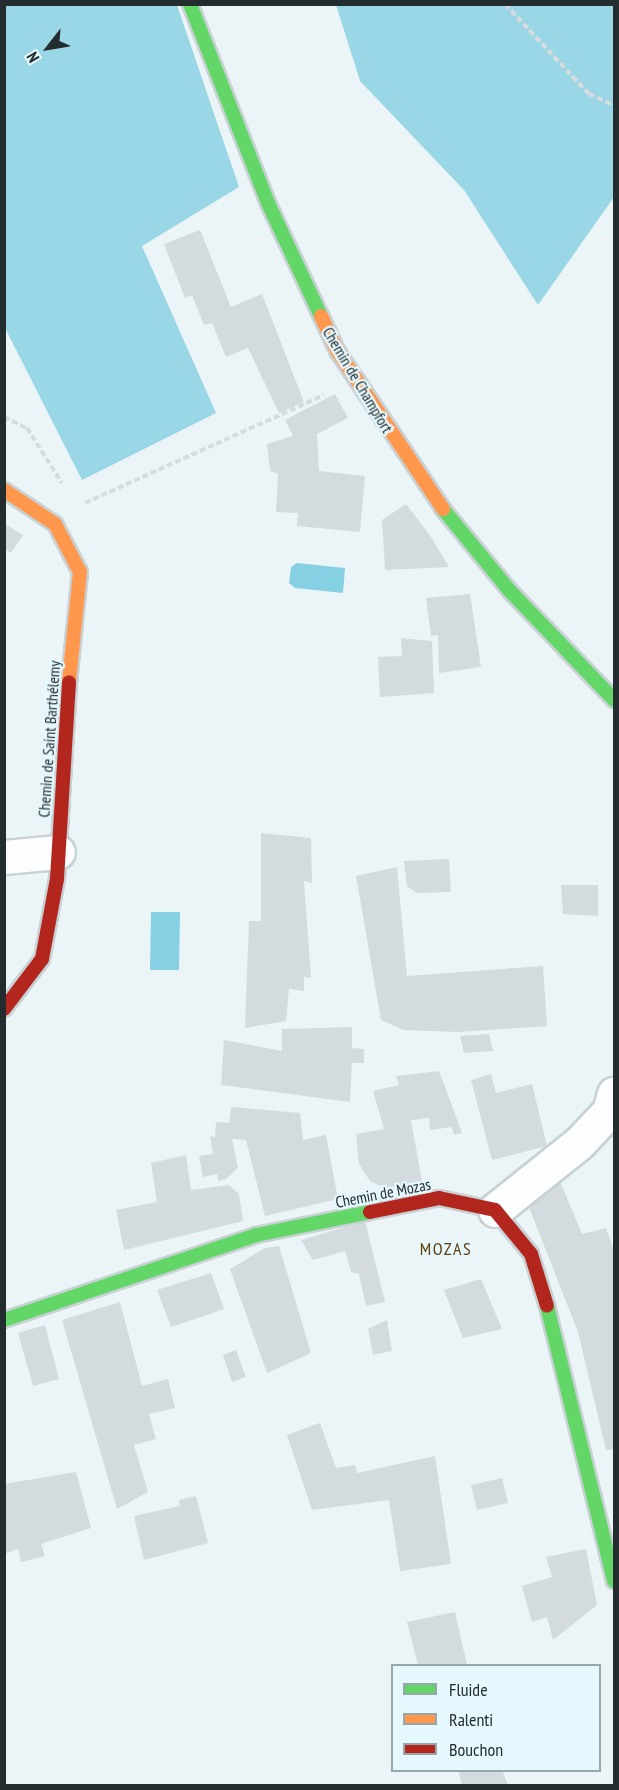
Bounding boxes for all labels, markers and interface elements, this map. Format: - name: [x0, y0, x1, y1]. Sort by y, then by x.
- north arrow: [18, 18, 78, 78]
- text: N: [22, 48, 43, 66]
- street label: Chemin de Champfort: [319, 324, 397, 436]
- street label: Chemin de Saint Barthélemy: [34, 660, 64, 818]
- street label: Chemin de Mozas: [334, 1174, 432, 1212]
- district label: MOZAS: [420, 1238, 472, 1260]
- legend: [391, 1664, 601, 1772]
- text: Fluide: [449, 1678, 488, 1701]
- text: Ralenti: [449, 1708, 493, 1731]
- text: Bouchon: [449, 1738, 503, 1761]

